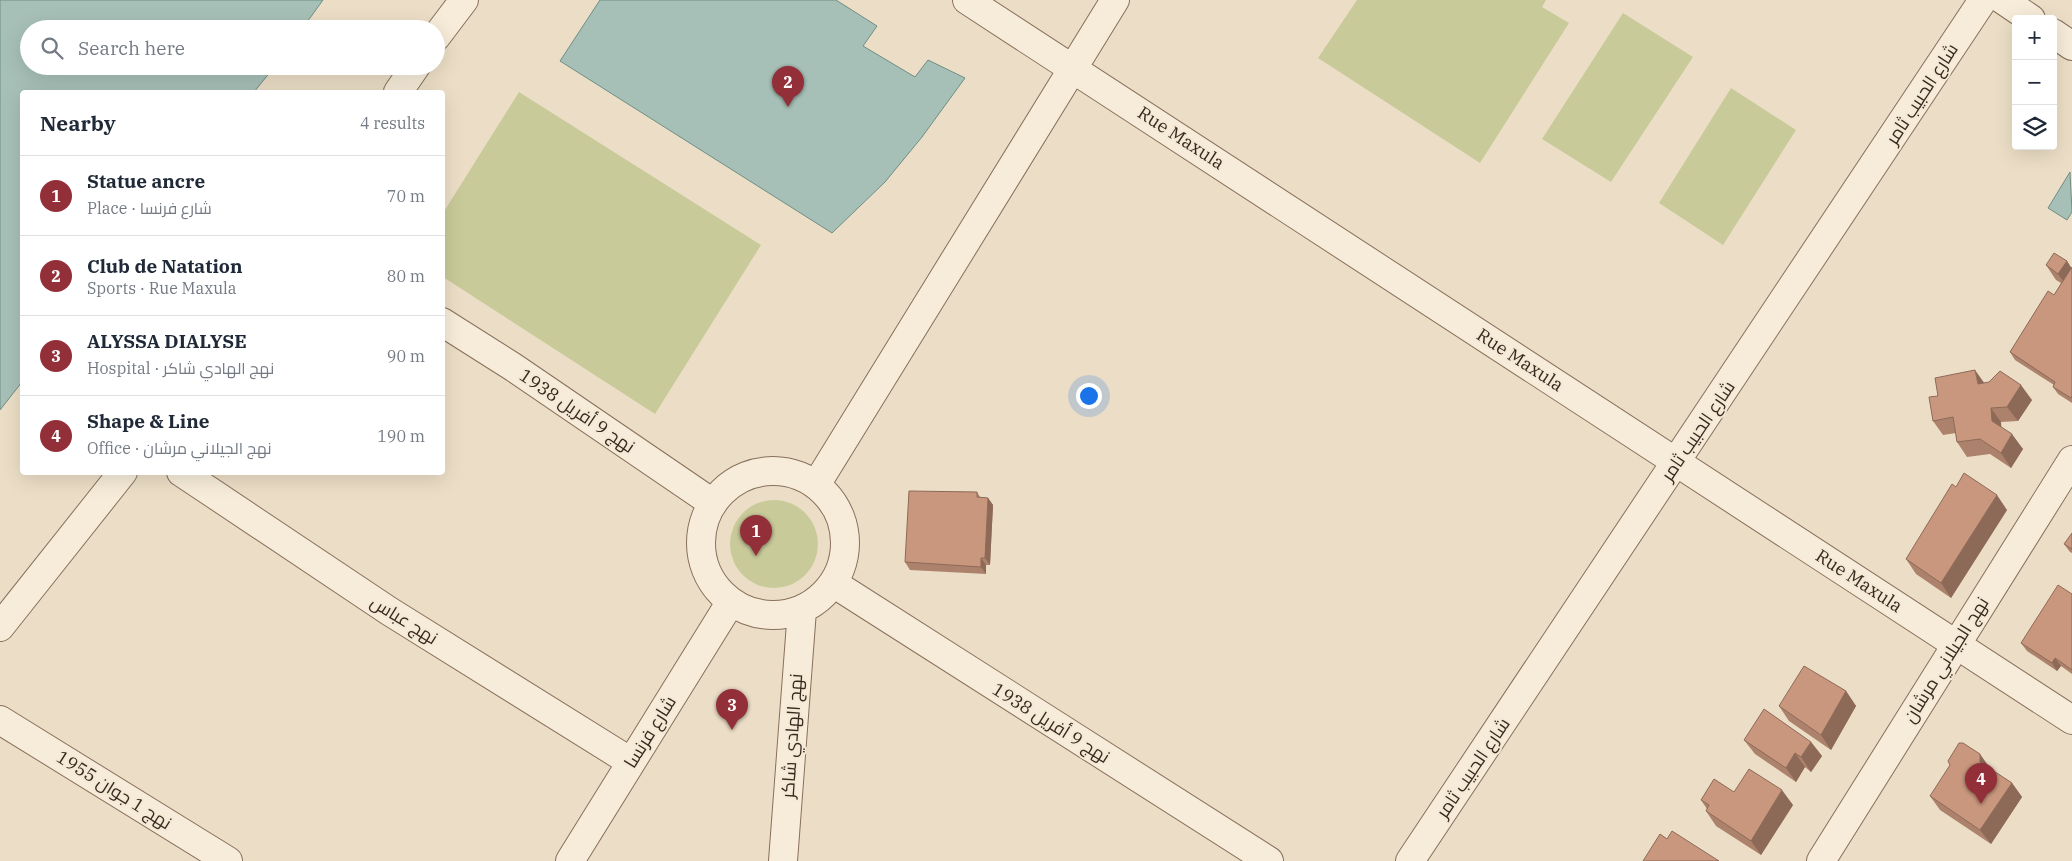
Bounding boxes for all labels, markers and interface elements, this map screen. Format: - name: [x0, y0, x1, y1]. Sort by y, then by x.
- map controls: [2012, 15, 2057, 150]
- button: +: [2012, 15, 2057, 60]
- search box: [20, 20, 445, 75]
- icon: search: [38, 34, 66, 62]
- text: Search here: [78, 36, 185, 60]
- street label: شارع الحبيب ثامر: [1880, 39, 1964, 150]
- button: −: [2012, 60, 2057, 105]
- pin: 2: [772, 66, 804, 107]
- street label: Rue Maxula: [1134, 101, 1229, 174]
- button: layers: [2012, 105, 2057, 150]
- text: Nearby: [40, 109, 116, 137]
- text: 4 results: [360, 113, 425, 133]
- text: Statue ancre: [87, 169, 205, 193]
- text: 1: [51, 186, 61, 206]
- text: 70 m: [387, 186, 425, 206]
- text: Place · شارع فرنسا: [87, 198, 212, 218]
- text: Club de Natation: [87, 254, 243, 278]
- text: 2: [51, 266, 61, 286]
- text: 80 m: [387, 266, 425, 286]
- text: Sports · Rue Maxula: [87, 278, 237, 298]
- street label: Rue Maxula: [1473, 323, 1568, 396]
- text: ALYSSA DIALYSE: [87, 329, 247, 353]
- text: 3: [51, 346, 61, 366]
- text: 90 m: [387, 346, 425, 366]
- text: Hospital · نهج الهادي شاكر: [87, 358, 274, 378]
- street label: نهج 9 أفريل 1938: [515, 363, 639, 459]
- street label: شارع الحبيب ثامر: [1655, 376, 1740, 487]
- your location: [1076, 383, 1102, 409]
- text: Shape & Line: [87, 409, 210, 433]
- text: 4: [51, 426, 61, 446]
- text: 190 m: [377, 426, 425, 446]
- text: Office · نهج الجيلاني مرشان: [87, 438, 272, 458]
- pin: 1: [740, 515, 772, 556]
- street label: Rue Maxula: [1812, 544, 1907, 617]
- street label: نهج عباس: [366, 590, 442, 650]
- street label: نهج الجيلاني مرشان: [1898, 592, 1996, 729]
- street label: نهج الهادي شاكر: [776, 673, 810, 800]
- street label: نهج 9 أفريل 1938: [988, 677, 1114, 769]
- pin: 3: [716, 689, 748, 730]
- street label: شارع فرنسا: [618, 691, 682, 773]
- street label: شارع الحبيب ثامر: [1430, 713, 1515, 824]
- street label: نهج 1 جوان 1955: [52, 745, 176, 835]
- pin: 4: [1965, 763, 1997, 804]

